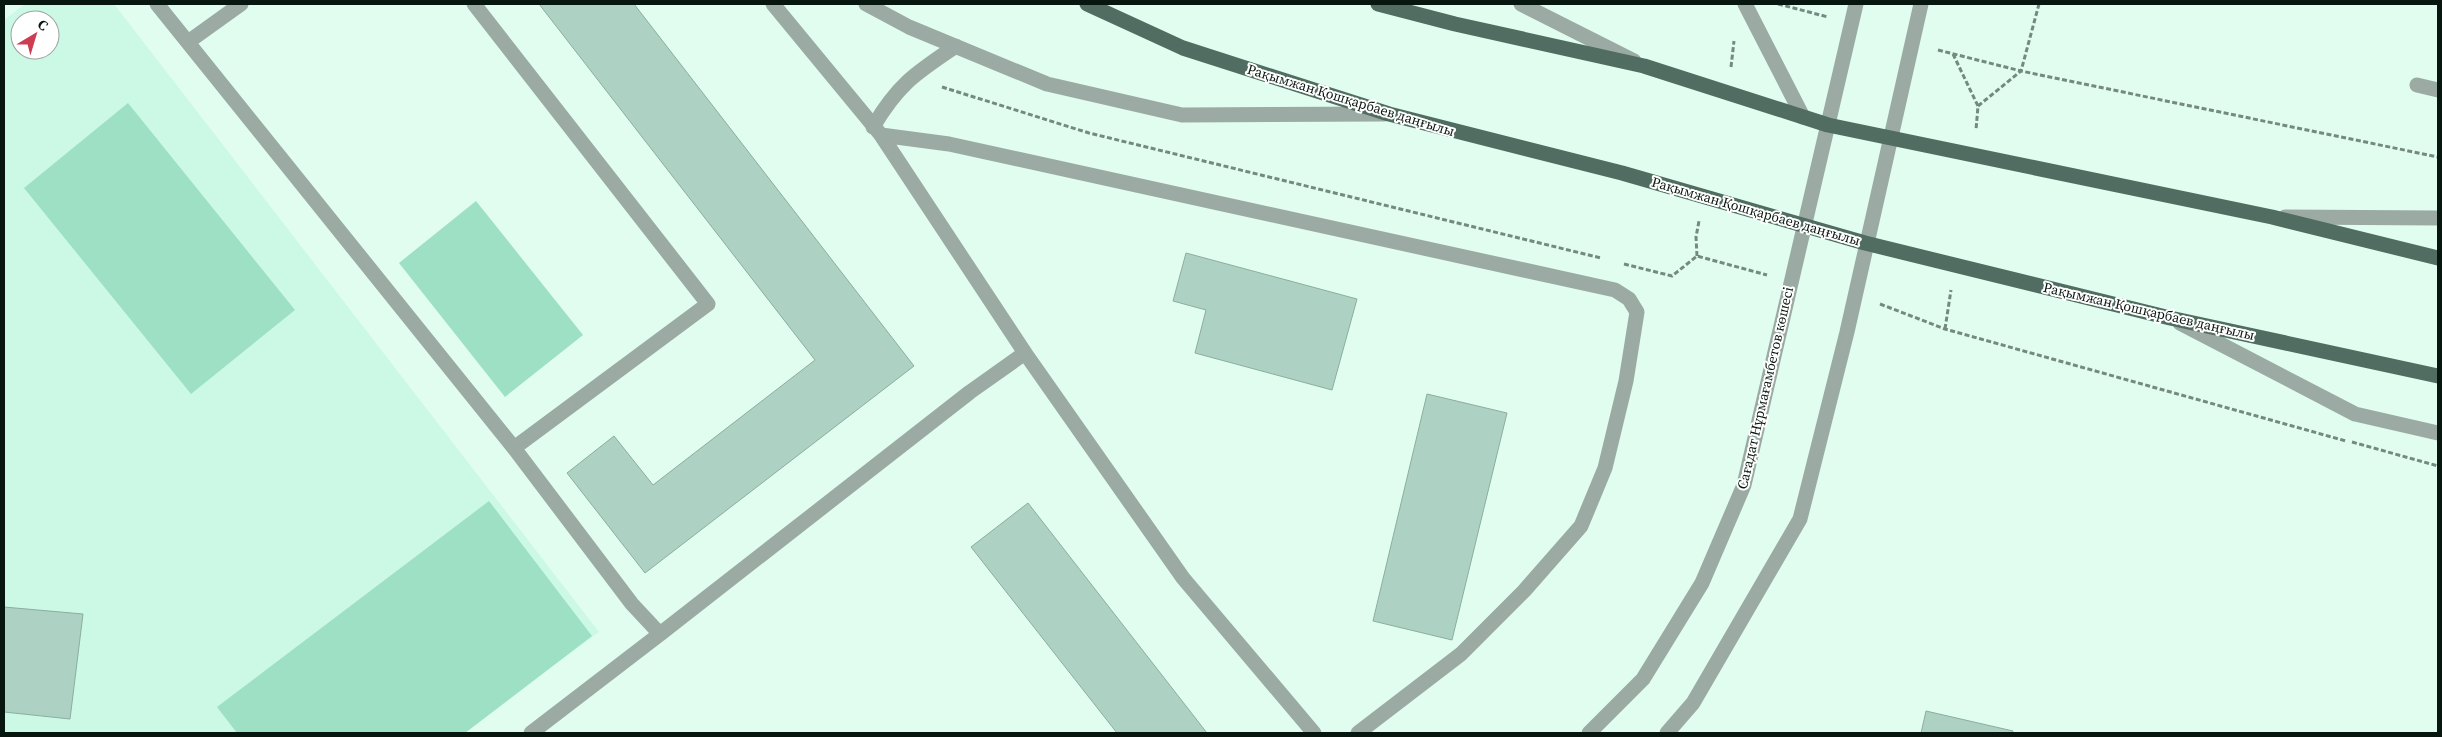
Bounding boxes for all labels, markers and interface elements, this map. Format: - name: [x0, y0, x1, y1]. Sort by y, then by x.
- north arrow: [10, 10, 60, 60]
- text: С: [33, 14, 53, 35]
- street label: Рақымжан Қошқарбаев даңғылы: [1245, 59, 1457, 141]
- street label: Рақымжан Қошқарбаев даңғылы: [1649, 172, 1863, 250]
- street label: Рақымжан Қошқарбаев даңғылы: [2041, 277, 2257, 345]
- street label: Сағадат Нұрмағамбетов көшесі: [1732, 285, 1798, 491]

